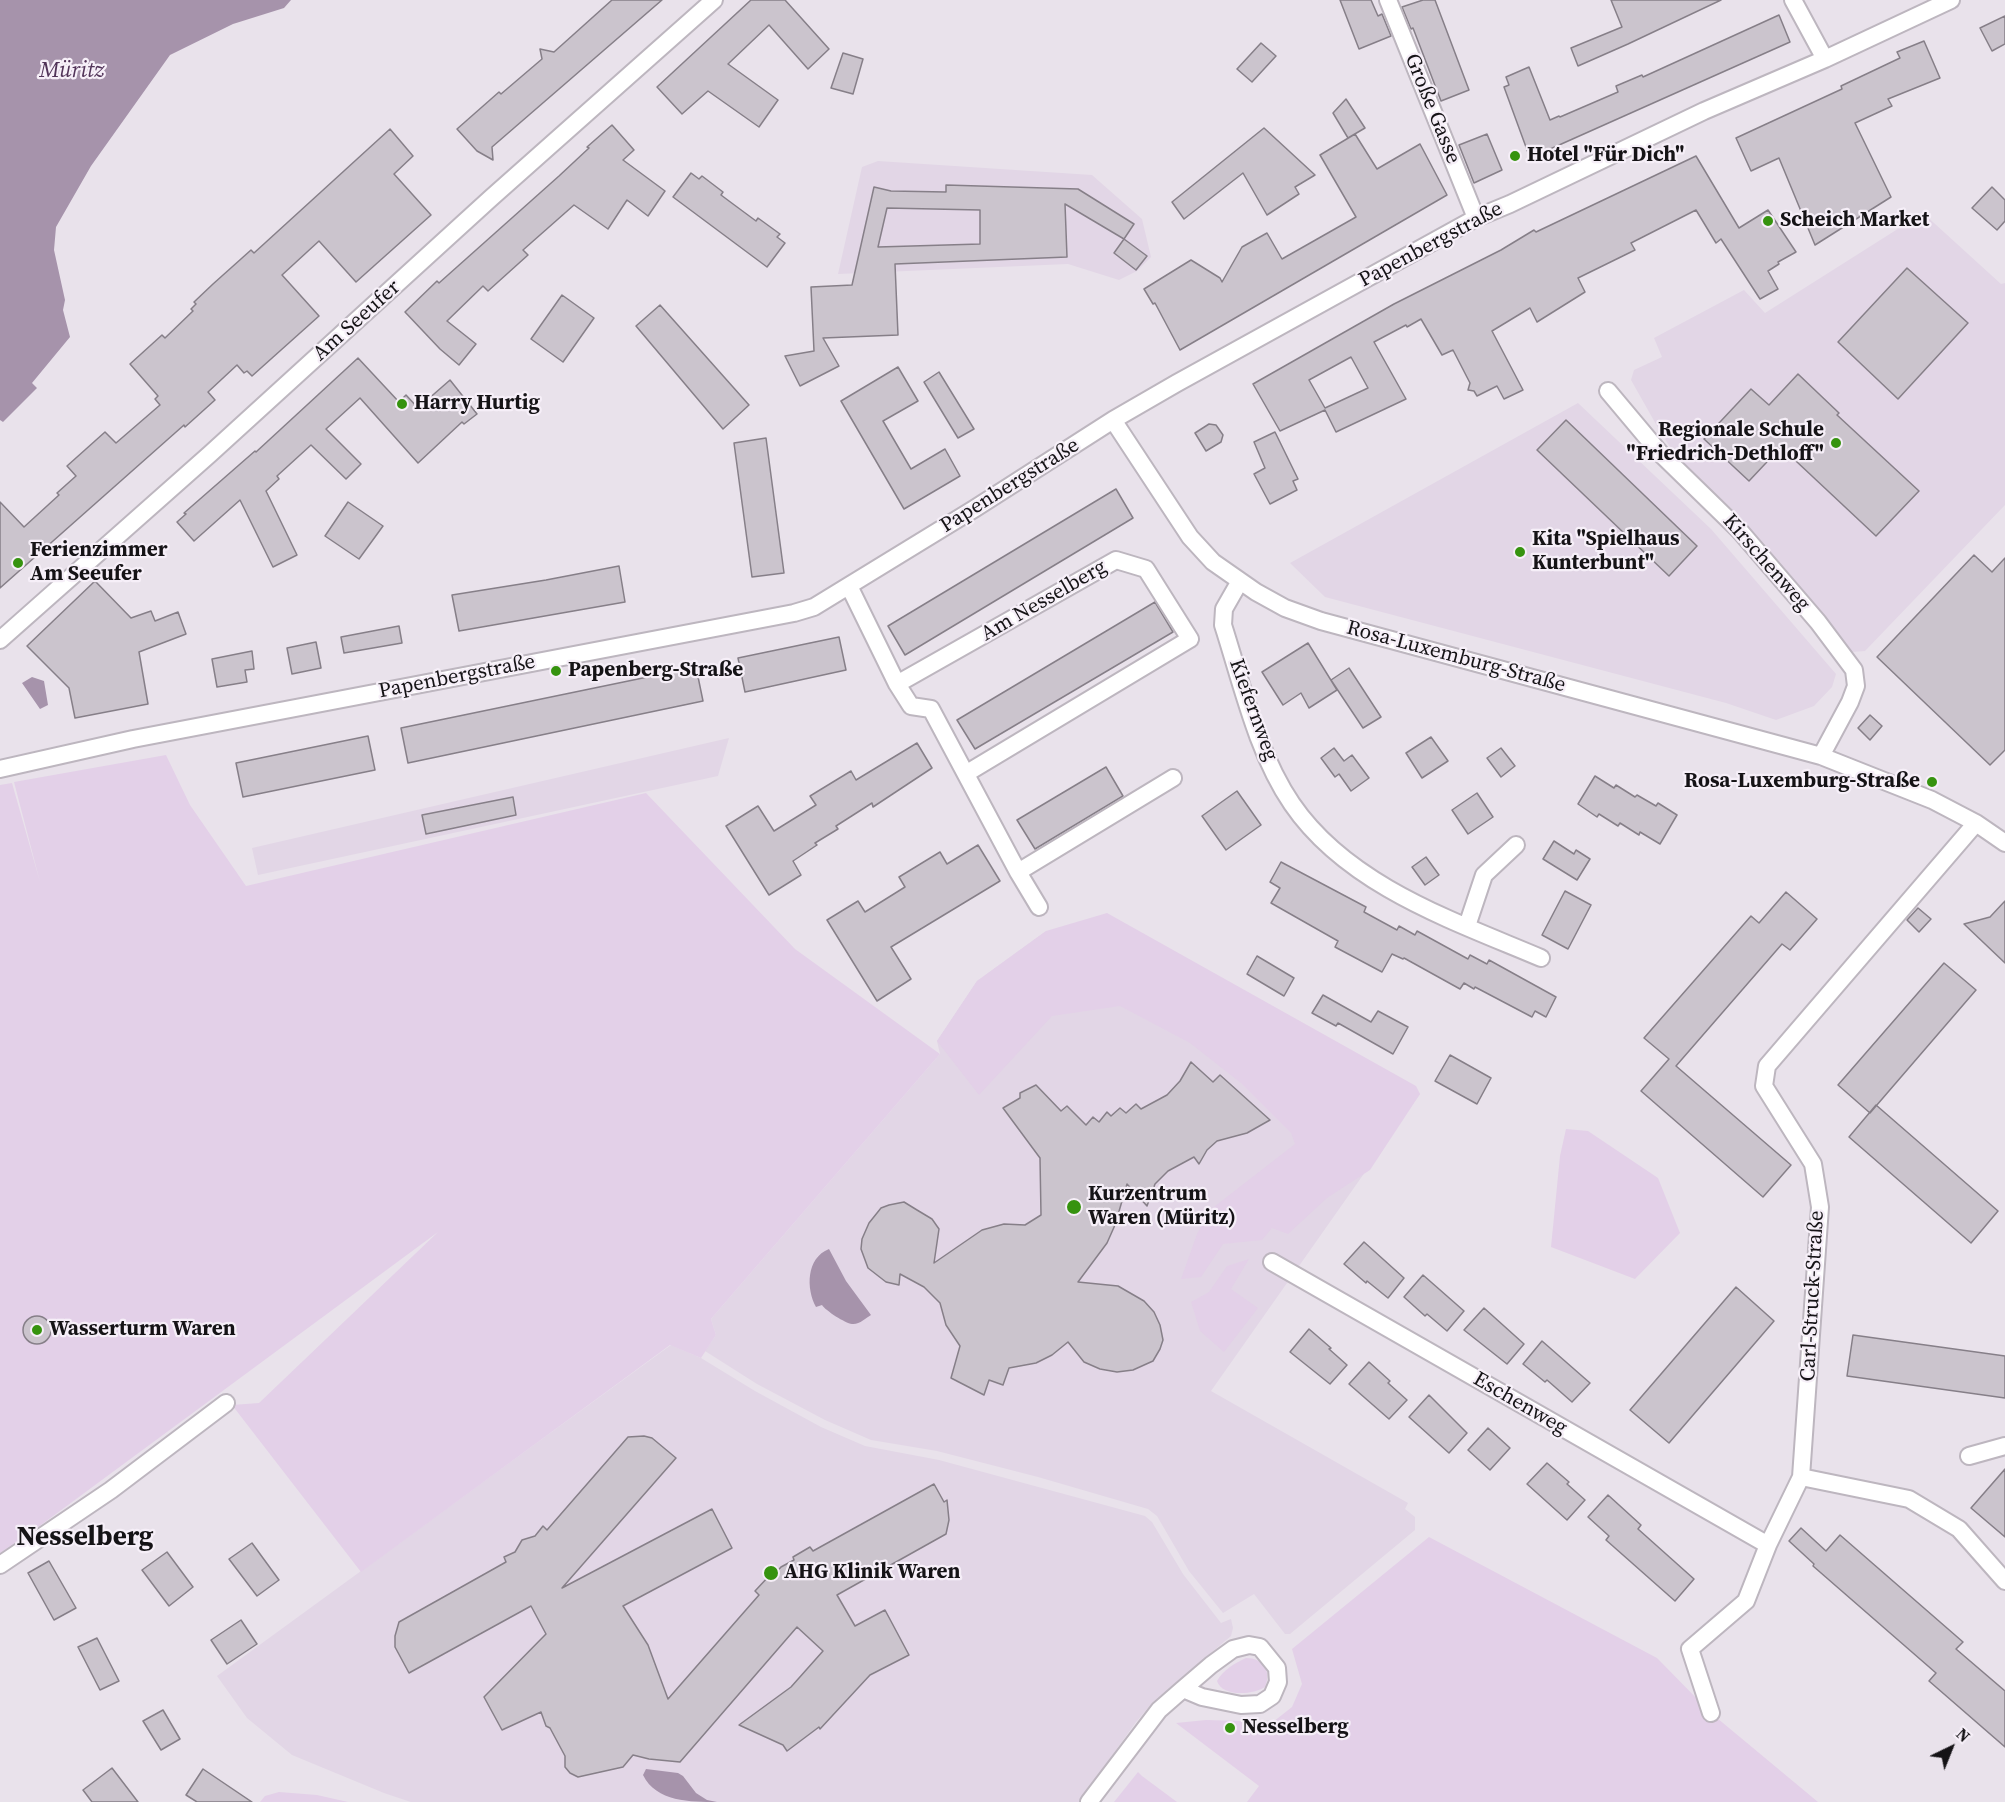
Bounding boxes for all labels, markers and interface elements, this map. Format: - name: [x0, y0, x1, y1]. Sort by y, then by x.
- street label: Große Gasse: [1398, 50, 1466, 168]
- water label: Müritz: [39, 58, 105, 84]
- place label: Hotel "Für Dich": [1527, 143, 1684, 169]
- marker: Hotel "Für Dich": [1508, 149, 1522, 163]
- street label: Papenbergstraße: [1355, 197, 1507, 293]
- place label: Scheich Market: [1780, 208, 1929, 234]
- marker: Scheich Market: [1761, 214, 1775, 228]
- street label: Am Seeufer: [308, 275, 406, 367]
- place label: Harry Hurtig: [414, 391, 540, 417]
- marker: Harry Hurtig: [395, 397, 409, 411]
- place label: Regionale Schule "Friedrich-Dethloff": [1626, 418, 1824, 468]
- street label: Papenbergstraße: [936, 433, 1084, 539]
- marker: Regionale Schule "Friedrich-Dethloff": [1829, 436, 1843, 450]
- street label: Kirschenweg: [1717, 509, 1815, 617]
- place label: Kita "Spielhaus Kunterbunt": [1532, 527, 1680, 577]
- place label: Ferienzimmer Am Seeufer: [30, 538, 167, 588]
- marker: Kita "Spielhaus Kunterbunt": [1513, 545, 1527, 559]
- street label: Am Nesselberg: [977, 555, 1111, 647]
- marker: Ferienzimmer Am Seeufer: [11, 556, 25, 570]
- street label: Rosa-Luxemburg-Straße: [1344, 616, 1568, 698]
- street label: Papenbergstraße: [376, 649, 538, 705]
- street label: Kiefernweg: [1223, 656, 1283, 764]
- place label: Papenberg-Straße: [568, 658, 743, 684]
- marker: Papenberg-Straße: [549, 664, 563, 678]
- place label: Rosa-Luxemburg-Straße: [1684, 769, 1920, 795]
- marker: Rosa-Luxemburg-Straße: [1925, 775, 1939, 789]
- place label: Kurzentrum Waren (Müritz): [1088, 1182, 1236, 1232]
- marker: Kurzentrum Waren (Müritz): [1065, 1198, 1083, 1216]
- street label: Carl-Struck-Straße: [1796, 1210, 1830, 1382]
- place label: Wasserturm Waren: [49, 1317, 236, 1343]
- marker: Wasserturm Waren: [30, 1323, 44, 1337]
- street label: Eschenweg: [1468, 1367, 1572, 1441]
- district label: Nesselberg: [16, 1522, 154, 1554]
- place label: AHG Klinik Waren: [784, 1560, 960, 1586]
- marker: AHG Klinik Waren: [762, 1564, 780, 1582]
- place label: Nesselberg: [1242, 1715, 1349, 1741]
- north arrow: [1921, 1718, 1981, 1778]
- marker: Nesselberg: [1223, 1721, 1237, 1735]
- text: N: [1952, 1723, 1975, 1747]

